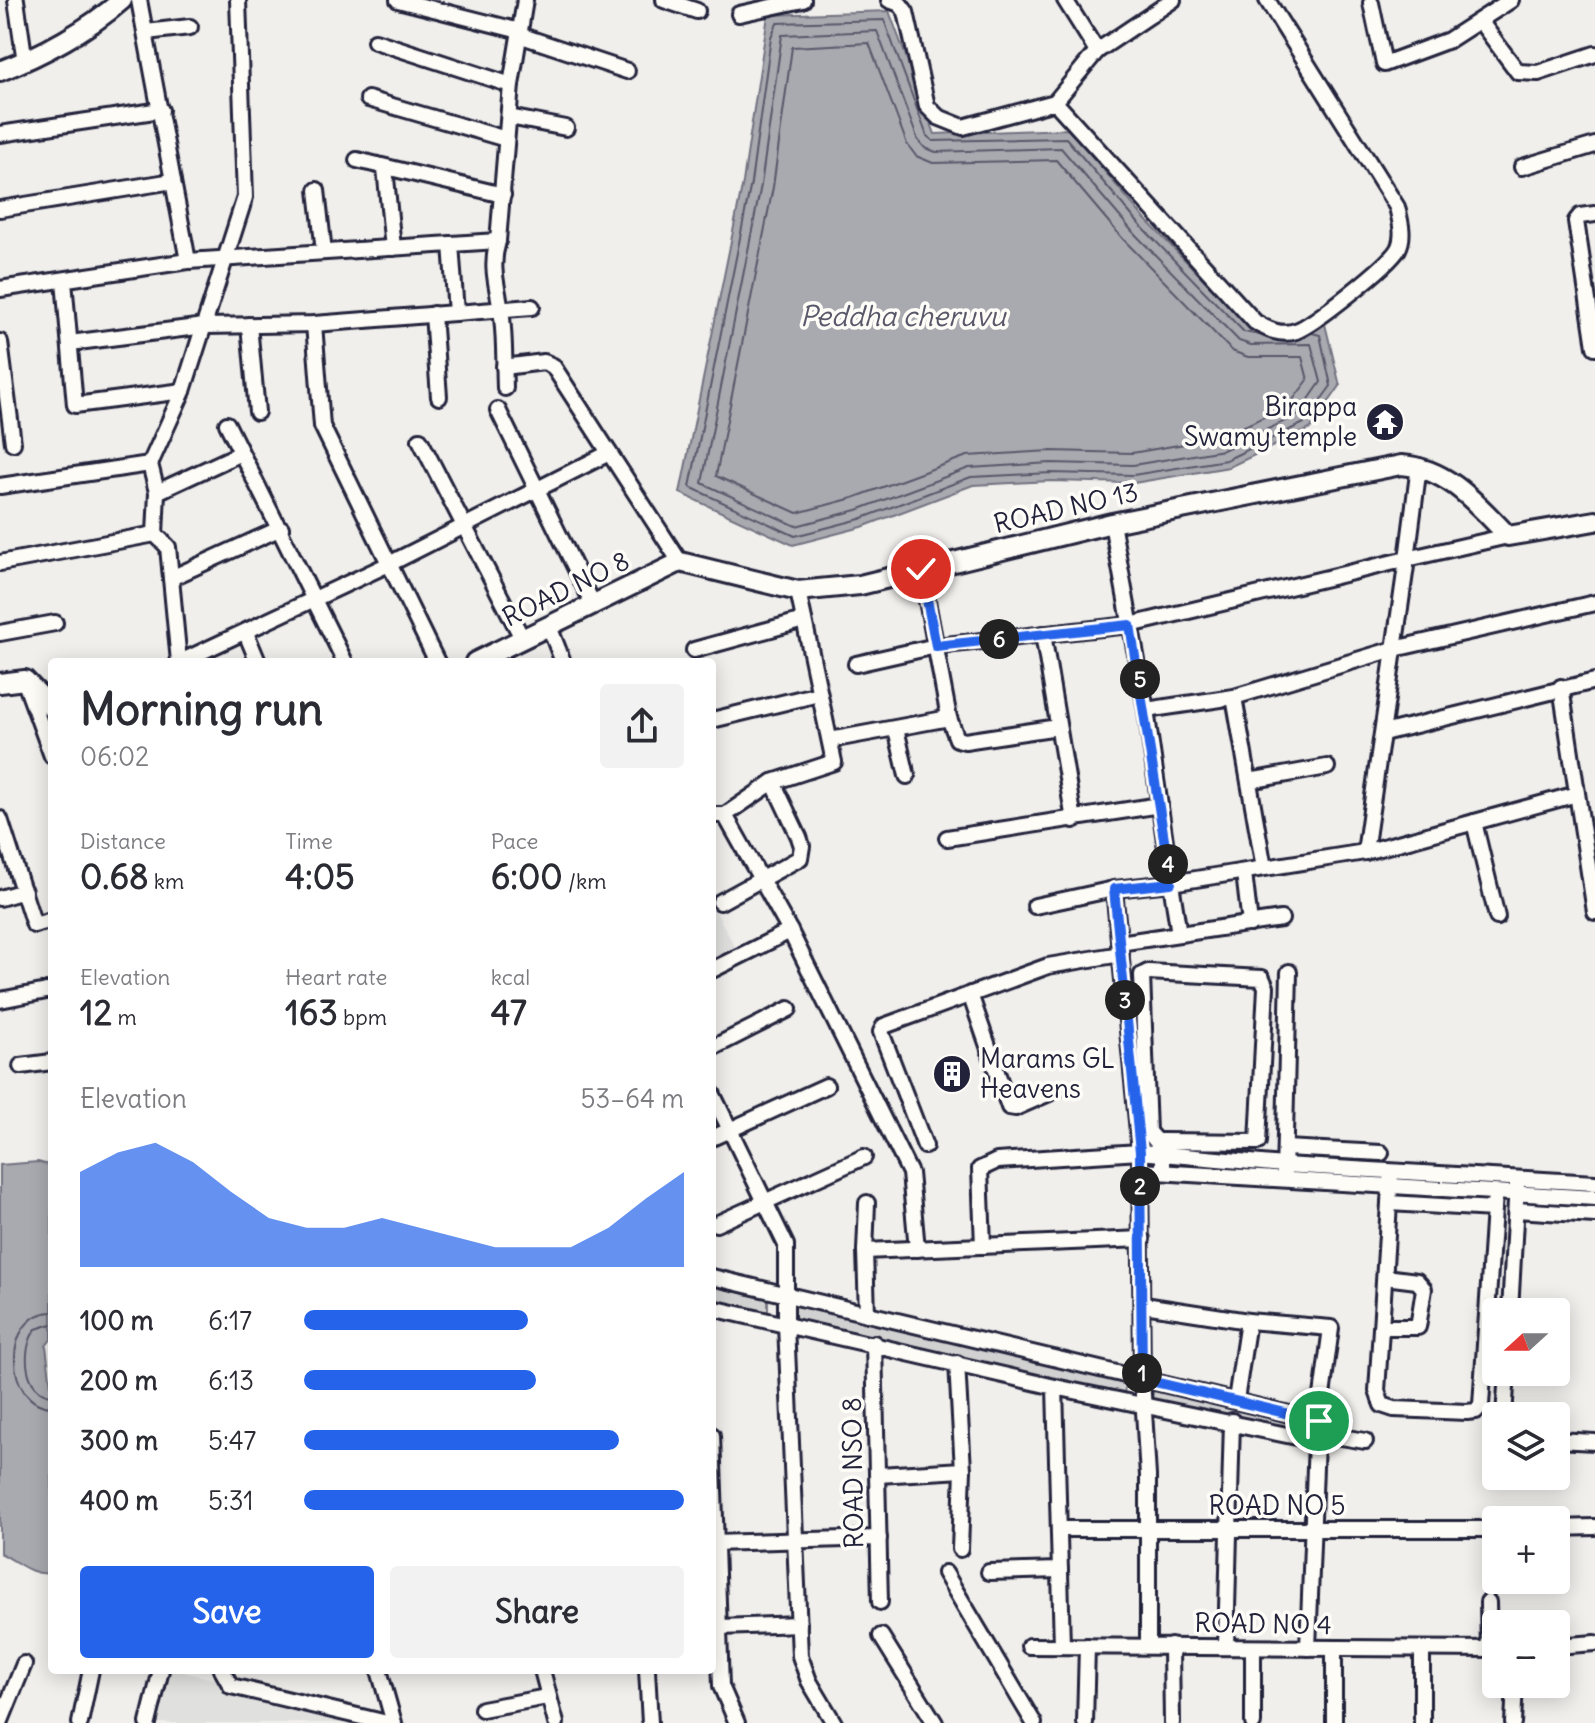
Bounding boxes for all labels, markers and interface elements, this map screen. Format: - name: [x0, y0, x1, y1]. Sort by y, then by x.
- water label: Peddha cheruvu: [800, 298, 1008, 334]
- place label: Birappa Swamy temple: [1184, 390, 1357, 453]
- temple icon: Birappa Swamy temple: [1364, 401, 1406, 443]
- street label: ROAD NO 13: [990, 475, 1141, 540]
- pin: [887, 535, 955, 603]
- street label: ROAD NO 8: [497, 544, 635, 633]
- icon: check: [899, 547, 943, 591]
- pin: 6: [979, 619, 1019, 659]
- text: 6: [993, 625, 1005, 653]
- pin: 5: [1120, 659, 1160, 699]
- text: 5: [1134, 665, 1146, 693]
- text: Morning run: [80, 682, 323, 737]
- button: share: [600, 684, 684, 768]
- text: 06:02: [80, 740, 149, 773]
- text: Distance: [80, 827, 166, 855]
- text: Time: [285, 827, 333, 855]
- text: Pace: [491, 827, 538, 855]
- pin: 4: [1148, 844, 1188, 884]
- text: 4: [1162, 850, 1174, 878]
- text: 0.68: [80, 855, 149, 898]
- text: 4:05: [285, 855, 355, 898]
- text: 6:00: [491, 855, 563, 898]
- text: km: [149, 867, 184, 895]
- text: /km: [563, 867, 606, 895]
- text: Elevation: [80, 963, 170, 991]
- text: Heart rate: [285, 963, 387, 991]
- text: kcal: [491, 963, 530, 991]
- pin: 3: [1105, 980, 1145, 1020]
- text: 3: [1119, 986, 1131, 1014]
- text: 12: [80, 991, 112, 1034]
- text: 163: [285, 991, 338, 1034]
- text: 47: [491, 991, 527, 1034]
- text: m: [112, 1003, 137, 1031]
- text: bpm: [338, 1003, 387, 1031]
- place label: Marams GL Heavens: [980, 1042, 1115, 1105]
- building icon: Marams GL Heavens: [931, 1053, 973, 1095]
- text: Elevation: [80, 1082, 187, 1115]
- text: 53–64 m: [580, 1082, 684, 1115]
- pin: 2: [1120, 1166, 1160, 1206]
- text: 2: [1134, 1172, 1146, 1200]
- north arrow: [1482, 1298, 1570, 1386]
- map controls: [1482, 1298, 1570, 1698]
- text: 100 m: [80, 1304, 154, 1337]
- text: 6:17: [208, 1304, 252, 1337]
- pin: 1: [1122, 1353, 1162, 1393]
- text: 1: [1138, 1359, 1146, 1387]
- text: 200 m: [80, 1364, 157, 1397]
- text: 6:13: [208, 1364, 254, 1397]
- pin: [1285, 1387, 1353, 1455]
- street label: ROAD NSO 8: [835, 1397, 870, 1549]
- icon: arrive: [1297, 1399, 1341, 1443]
- button: layers: [1482, 1402, 1570, 1490]
- text: 300 m: [80, 1424, 158, 1457]
- text: 5:47: [208, 1424, 256, 1457]
- text: 400 m: [80, 1484, 158, 1517]
- text: 5:31: [208, 1484, 254, 1517]
- street label: ROAD NO 5: [1208, 1489, 1346, 1522]
- button: +: [1482, 1506, 1570, 1594]
- button: Save: [80, 1566, 374, 1658]
- button: Share: [390, 1566, 684, 1658]
- street label: ROAD NO 4: [1194, 1606, 1332, 1641]
- button: −: [1482, 1610, 1570, 1698]

